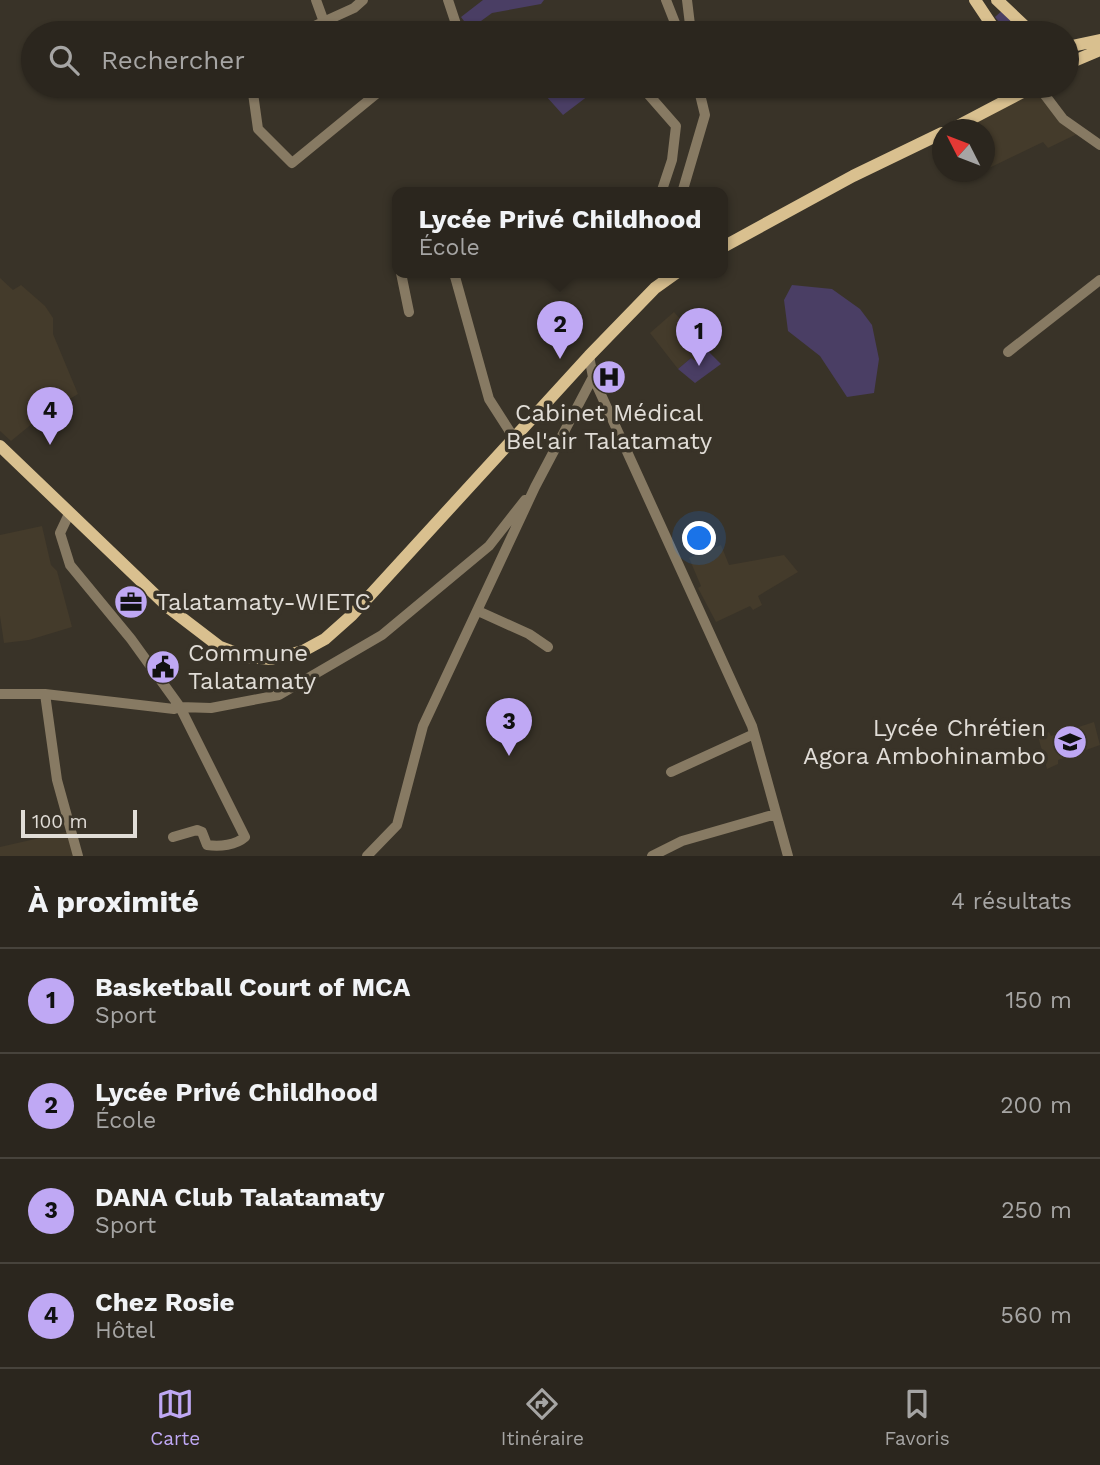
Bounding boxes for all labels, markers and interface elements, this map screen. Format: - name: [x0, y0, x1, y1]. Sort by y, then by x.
- search box: [21, 21, 1079, 98]
- icon: search: [45, 41, 83, 79]
- text: Rechercher: [101, 45, 245, 75]
- north arrow: [932, 119, 995, 182]
- popup: [392, 187, 728, 278]
- text: Lycée Privé Childhood: [418, 204, 702, 234]
- text: École: [418, 234, 480, 261]
- pin: 2: [537, 301, 583, 359]
- pin: 1: [676, 308, 722, 366]
- hospital icon: Cabinet Médical Bel'air Talatamaty: [590, 358, 628, 396]
- pin: 4: [27, 387, 73, 445]
- place label: Cabinet Médical Bel'air Talatamaty: [506, 399, 713, 455]
- your location: [682, 521, 716, 555]
- office icon: Talatamaty-WIETC: [112, 583, 150, 621]
- place label: Talatamaty-WIETC: [156, 588, 371, 616]
- place label: Commune Talatamaty: [188, 639, 317, 695]
- public building icon: Commune Talatamaty: [144, 648, 182, 686]
- pin: 3: [486, 698, 532, 756]
- place label: Lycée Chrétien Agora Ambohinambo: [803, 714, 1046, 770]
- school or university icon: Lycée Chrétien Agora Ambohinambo: [1051, 723, 1089, 761]
- scale bar: [21, 807, 136, 839]
- text: 100 m: [32, 810, 88, 833]
- text: À proximité: [28, 884, 199, 919]
- text: 4 résultats: [951, 888, 1072, 915]
- text: Basketball Court of MCA: [95, 972, 410, 1002]
- text: 1: [46, 987, 56, 1014]
- text: 150 m: [1006, 987, 1072, 1014]
- text: Sport: [95, 1002, 156, 1029]
- text: Lycée Privé Childhood: [95, 1077, 378, 1107]
- text: 2: [44, 1092, 58, 1119]
- text: 200 m: [1000, 1092, 1072, 1119]
- text: École: [95, 1107, 156, 1134]
- text: DANA Club Talatamaty: [95, 1182, 385, 1212]
- text: 3: [44, 1197, 58, 1224]
- text: 250 m: [1001, 1197, 1072, 1224]
- text: Sport: [95, 1212, 156, 1239]
- text: Chez Rosie: [95, 1287, 235, 1317]
- text: 4: [44, 1302, 58, 1329]
- text: 560 m: [1001, 1302, 1072, 1329]
- text: Hôtel: [95, 1317, 155, 1344]
- tab: Carte: [150, 1385, 200, 1450]
- tab: Itinéraire: [501, 1385, 584, 1450]
- tab: Favoris: [885, 1385, 950, 1450]

